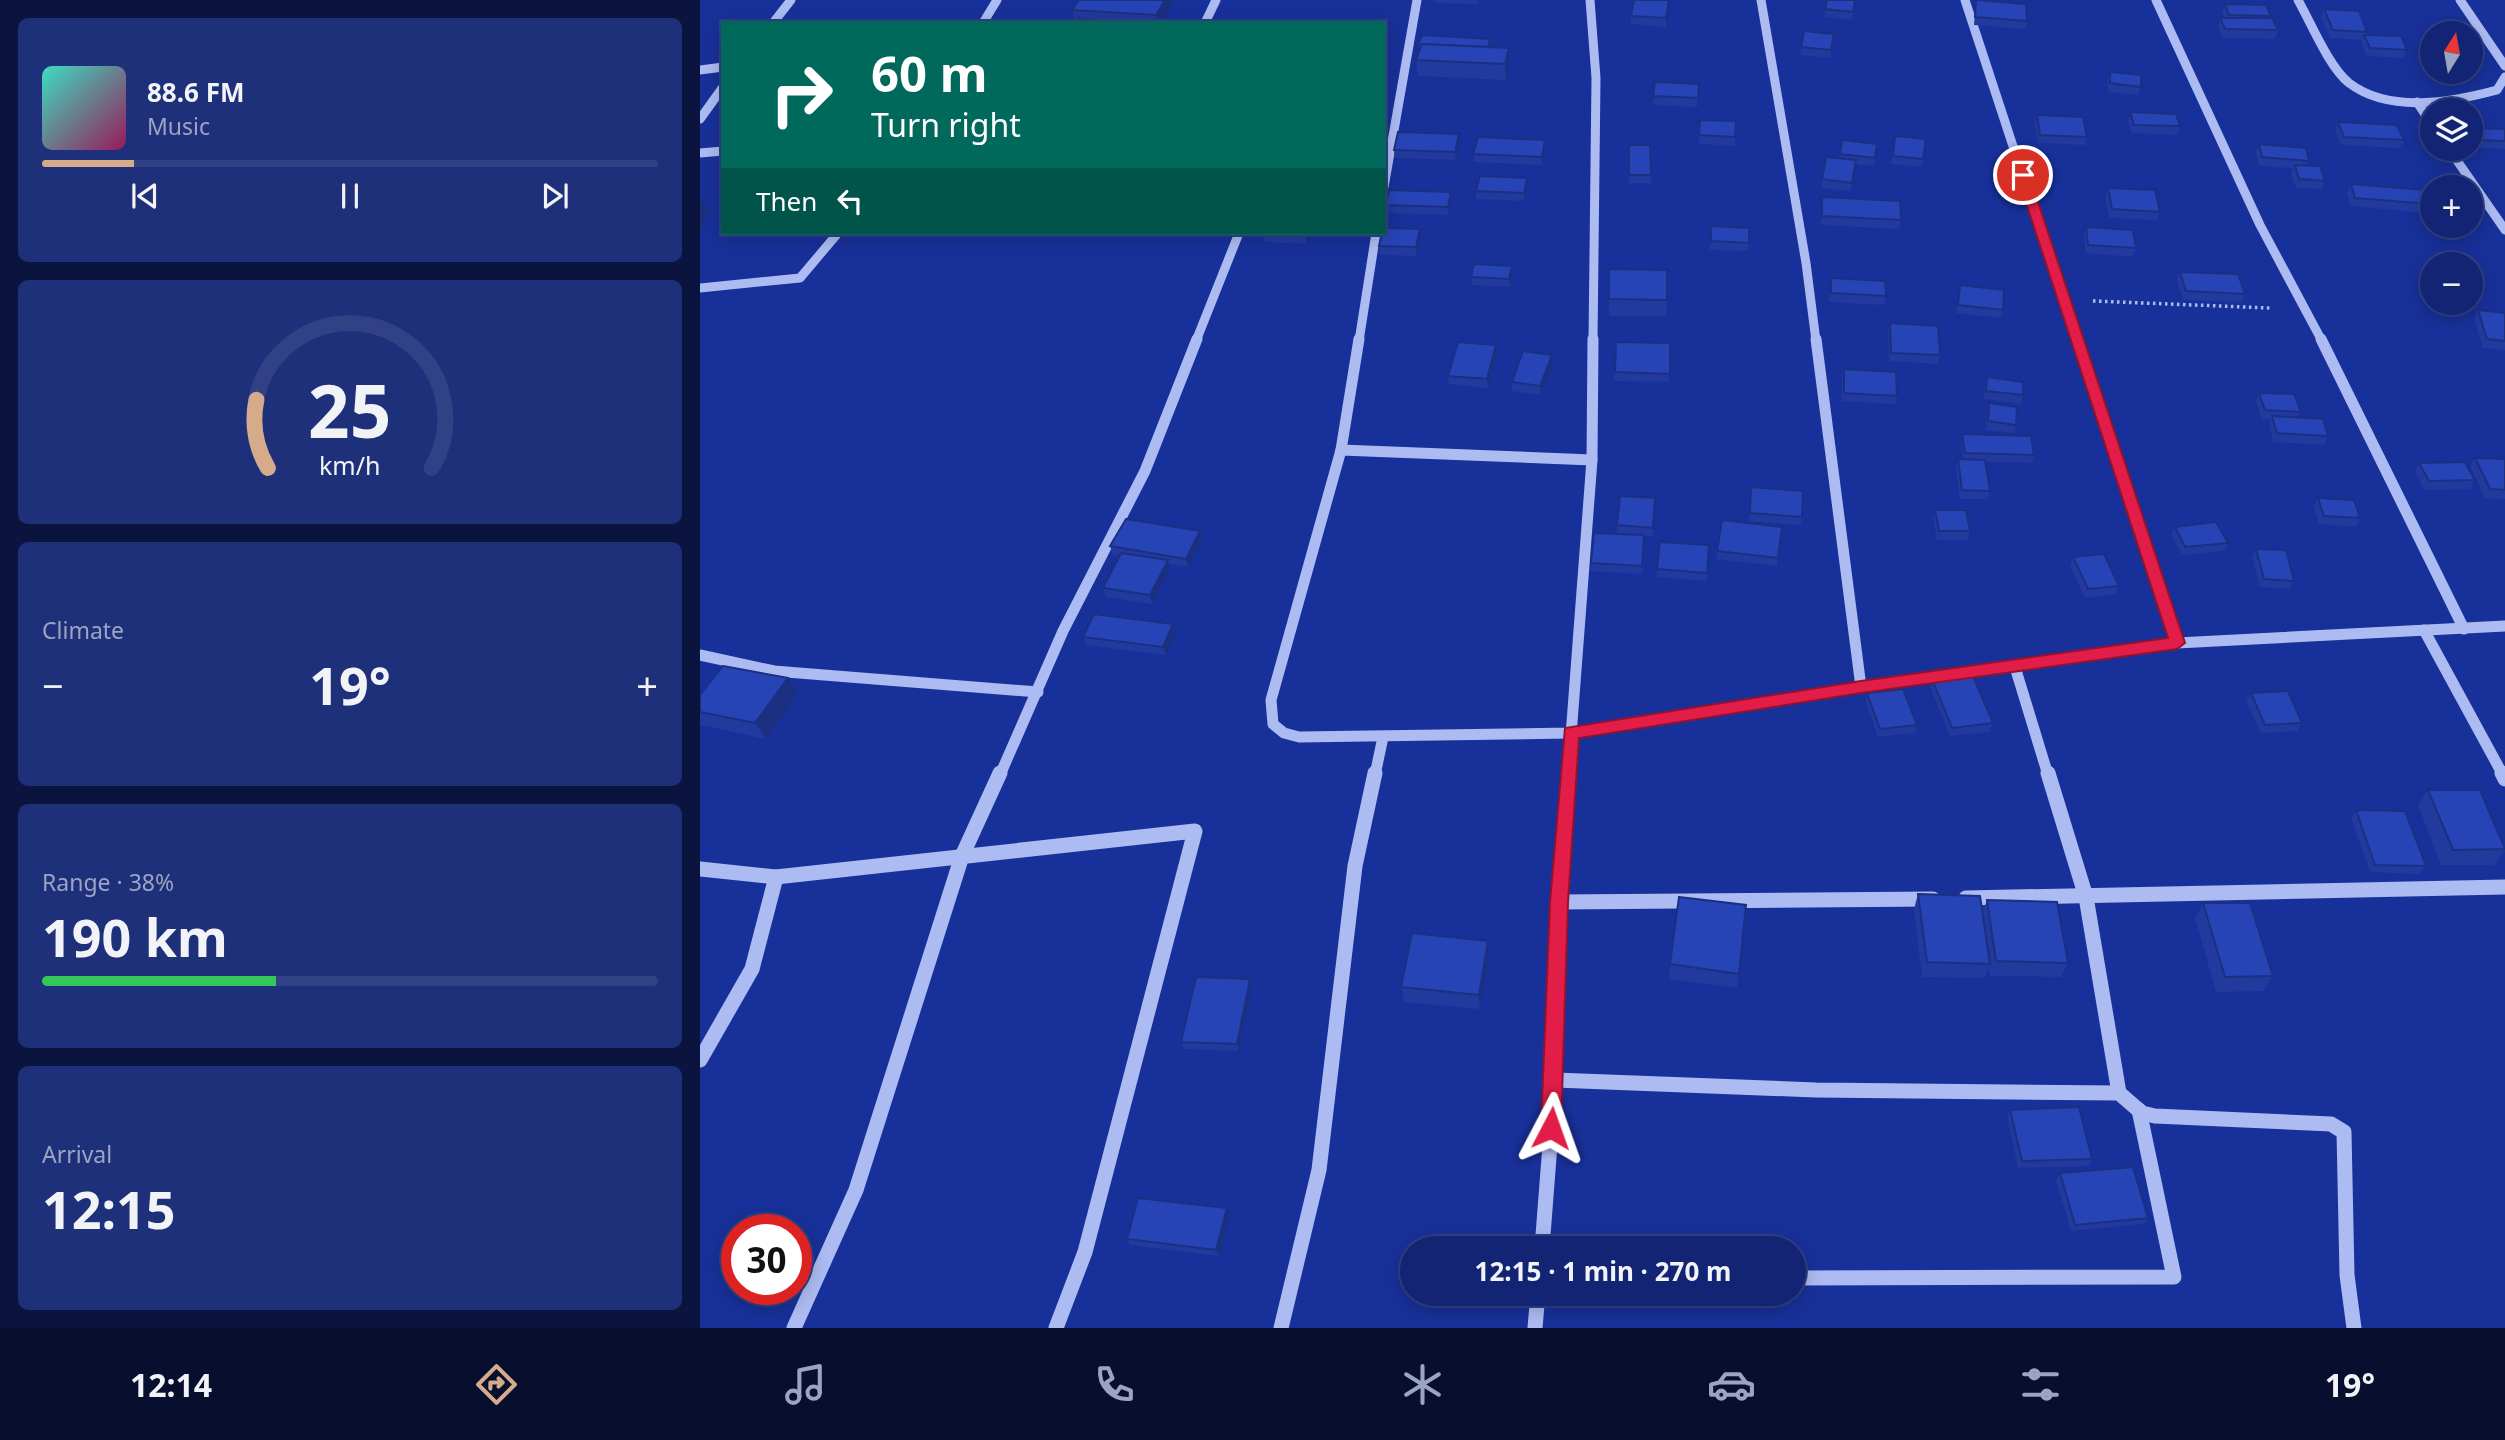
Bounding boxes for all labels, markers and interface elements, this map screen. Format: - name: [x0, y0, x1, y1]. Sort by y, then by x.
- north arrow: [2420, 21, 2483, 84]
- map controls: [2420, 21, 2483, 315]
- text: 60 m: [871, 40, 988, 106]
- icon: right: [756, 49, 847, 140]
- text: 88.6 FM: [147, 74, 244, 110]
- button: layers: [2420, 98, 2483, 161]
- text: Turn right: [871, 103, 1021, 146]
- text: Music: [147, 110, 210, 142]
- pin: [1993, 145, 2053, 205]
- icon: arrive: [2004, 156, 2042, 194]
- button: +: [2420, 175, 2483, 238]
- icon: previous: [126, 177, 164, 215]
- icon: pause: [331, 177, 369, 215]
- icon: next: [536, 177, 574, 215]
- icon: left: [831, 182, 869, 220]
- text: Then: [756, 183, 817, 219]
- button: −: [2420, 252, 2483, 315]
- text: 25: [308, 360, 392, 459]
- text: km/h: [319, 448, 381, 482]
- text: Climate: [42, 614, 124, 646]
- text: 19°: [309, 649, 391, 720]
- text: −: [42, 659, 64, 711]
- text: +: [636, 659, 658, 711]
- text: Range · 38%: [42, 866, 174, 898]
- text: 190 km: [42, 901, 228, 972]
- position arrow: [1514, 1091, 1588, 1165]
- text: Arrival: [42, 1138, 112, 1170]
- text: 12:15: [42, 1173, 176, 1244]
- speed limit sign: 30: [721, 1214, 812, 1305]
- text: 12:15 · 1 min · 270 m: [1475, 1253, 1731, 1289]
- icon: directions: [472, 1360, 521, 1409]
- icon: music: [781, 1360, 830, 1409]
- icon: phone: [1090, 1360, 1139, 1409]
- icon: climate: [1398, 1360, 1447, 1409]
- icon: car: [1707, 1360, 1756, 1409]
- icon: filters: [2016, 1360, 2065, 1409]
- text: 12:14: [130, 1363, 212, 1406]
- text: 19°: [2325, 1363, 2375, 1406]

